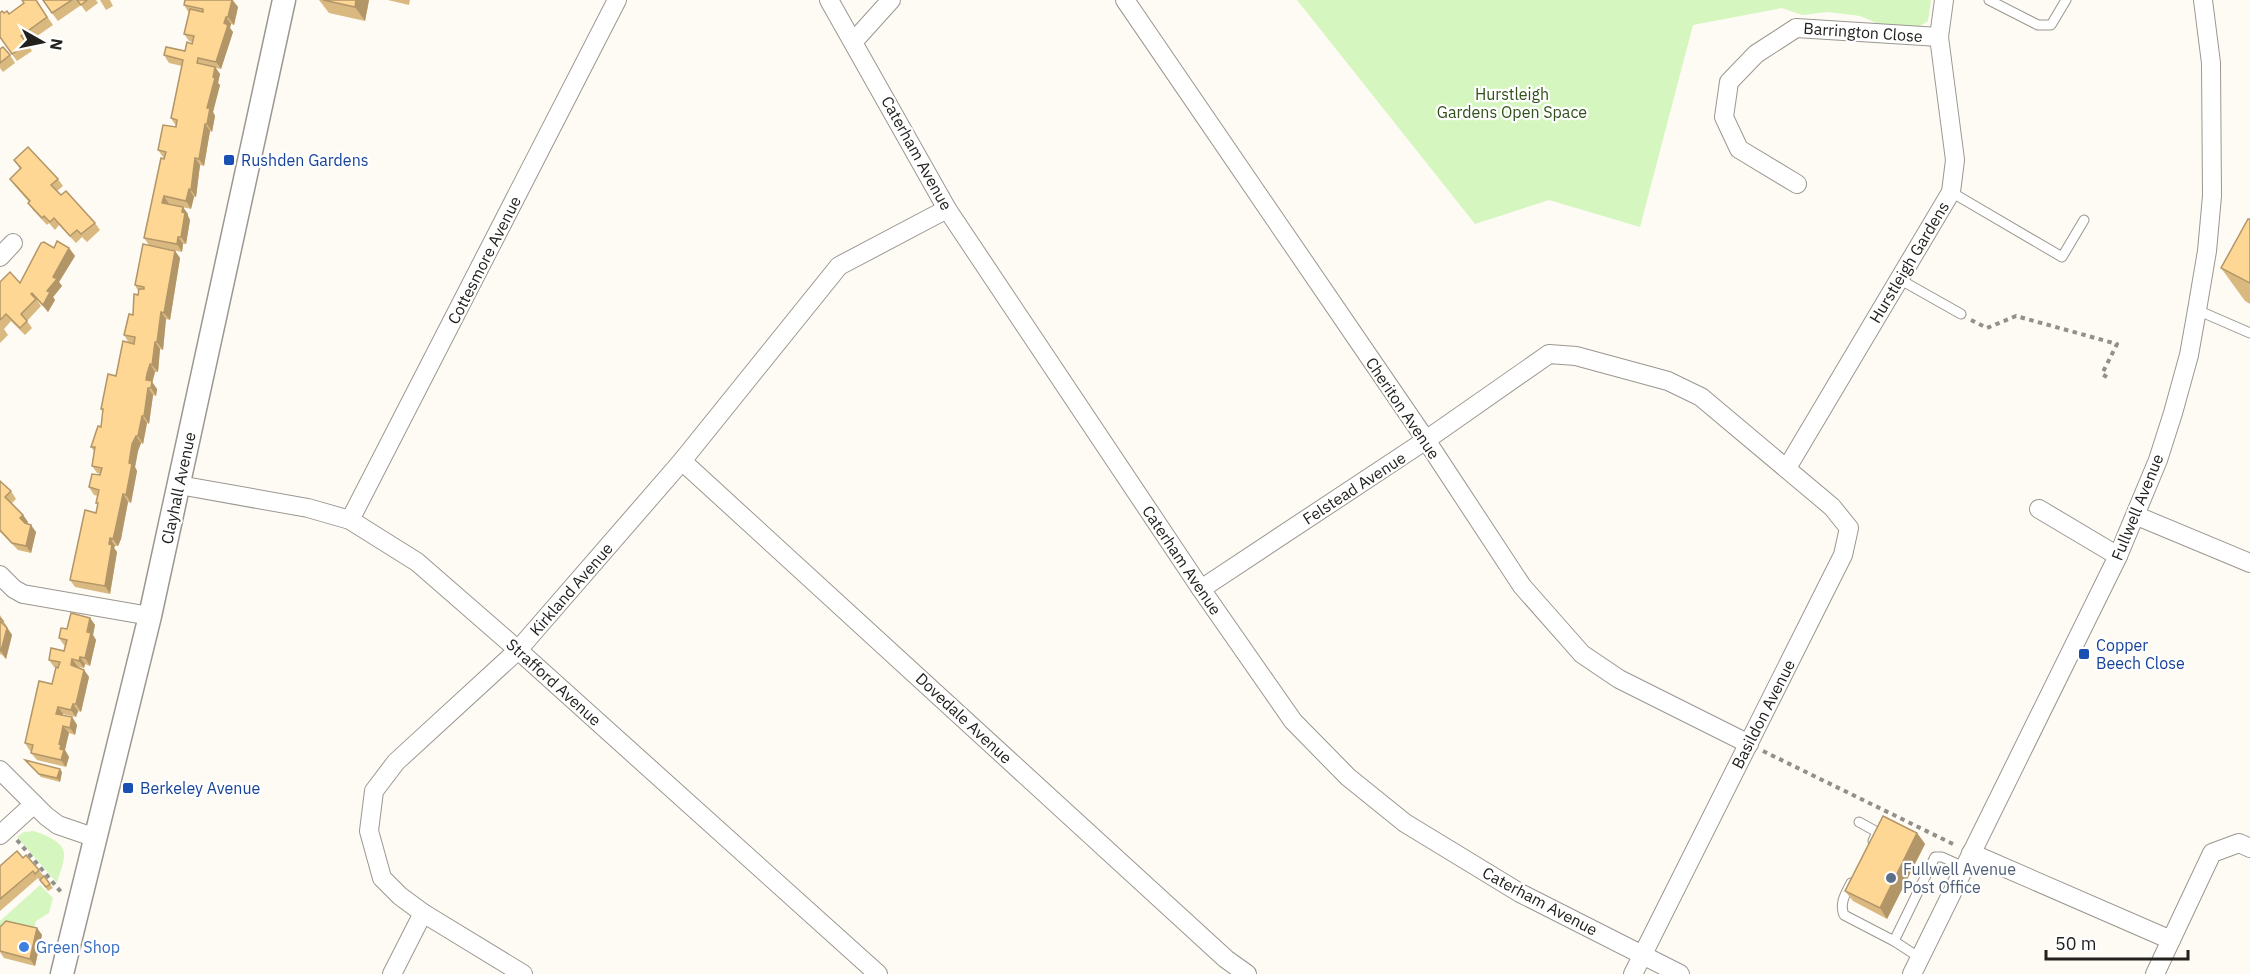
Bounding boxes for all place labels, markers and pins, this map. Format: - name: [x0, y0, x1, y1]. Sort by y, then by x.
- place label: Rushden Gardens: [241, 150, 369, 170]
- marker: Rushden Gardens: [222, 153, 236, 167]
- place label: Copper Beech Close: [2096, 635, 2185, 673]
- marker: Copper Beech Close: [2077, 647, 2091, 661]
- place label: Berkeley Avenue: [140, 778, 261, 798]
- marker: Berkeley Avenue: [121, 781, 135, 795]
- place label: Fullwell Avenue Post Office: [1903, 859, 2016, 897]
- marker: Fullwell Avenue Post Office: [1884, 871, 1898, 885]
- place label: Green Shop: [36, 937, 120, 957]
- marker: Green Shop: [17, 940, 31, 954]

